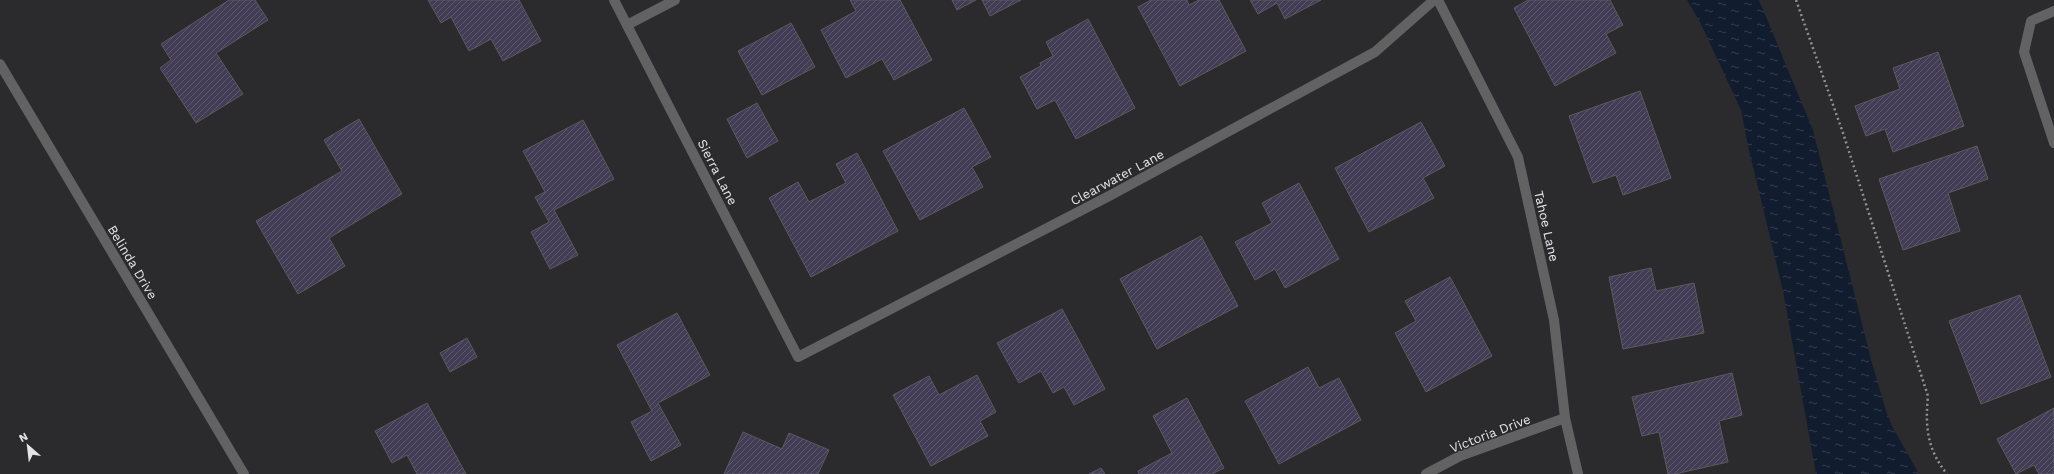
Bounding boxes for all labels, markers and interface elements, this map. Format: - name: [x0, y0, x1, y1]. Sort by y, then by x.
- street label: Sierra Lane: [695, 137, 741, 208]
- street label: Clearwater Lane: [1068, 146, 1167, 208]
- street label: Tahoe Lane: [1531, 189, 1562, 263]
- street label: Belinda Drive: [105, 223, 160, 302]
- street label: Victoria Drive: [1448, 411, 1533, 456]
- north arrow: [8, 426, 48, 466]
- text: N: [17, 430, 30, 445]

